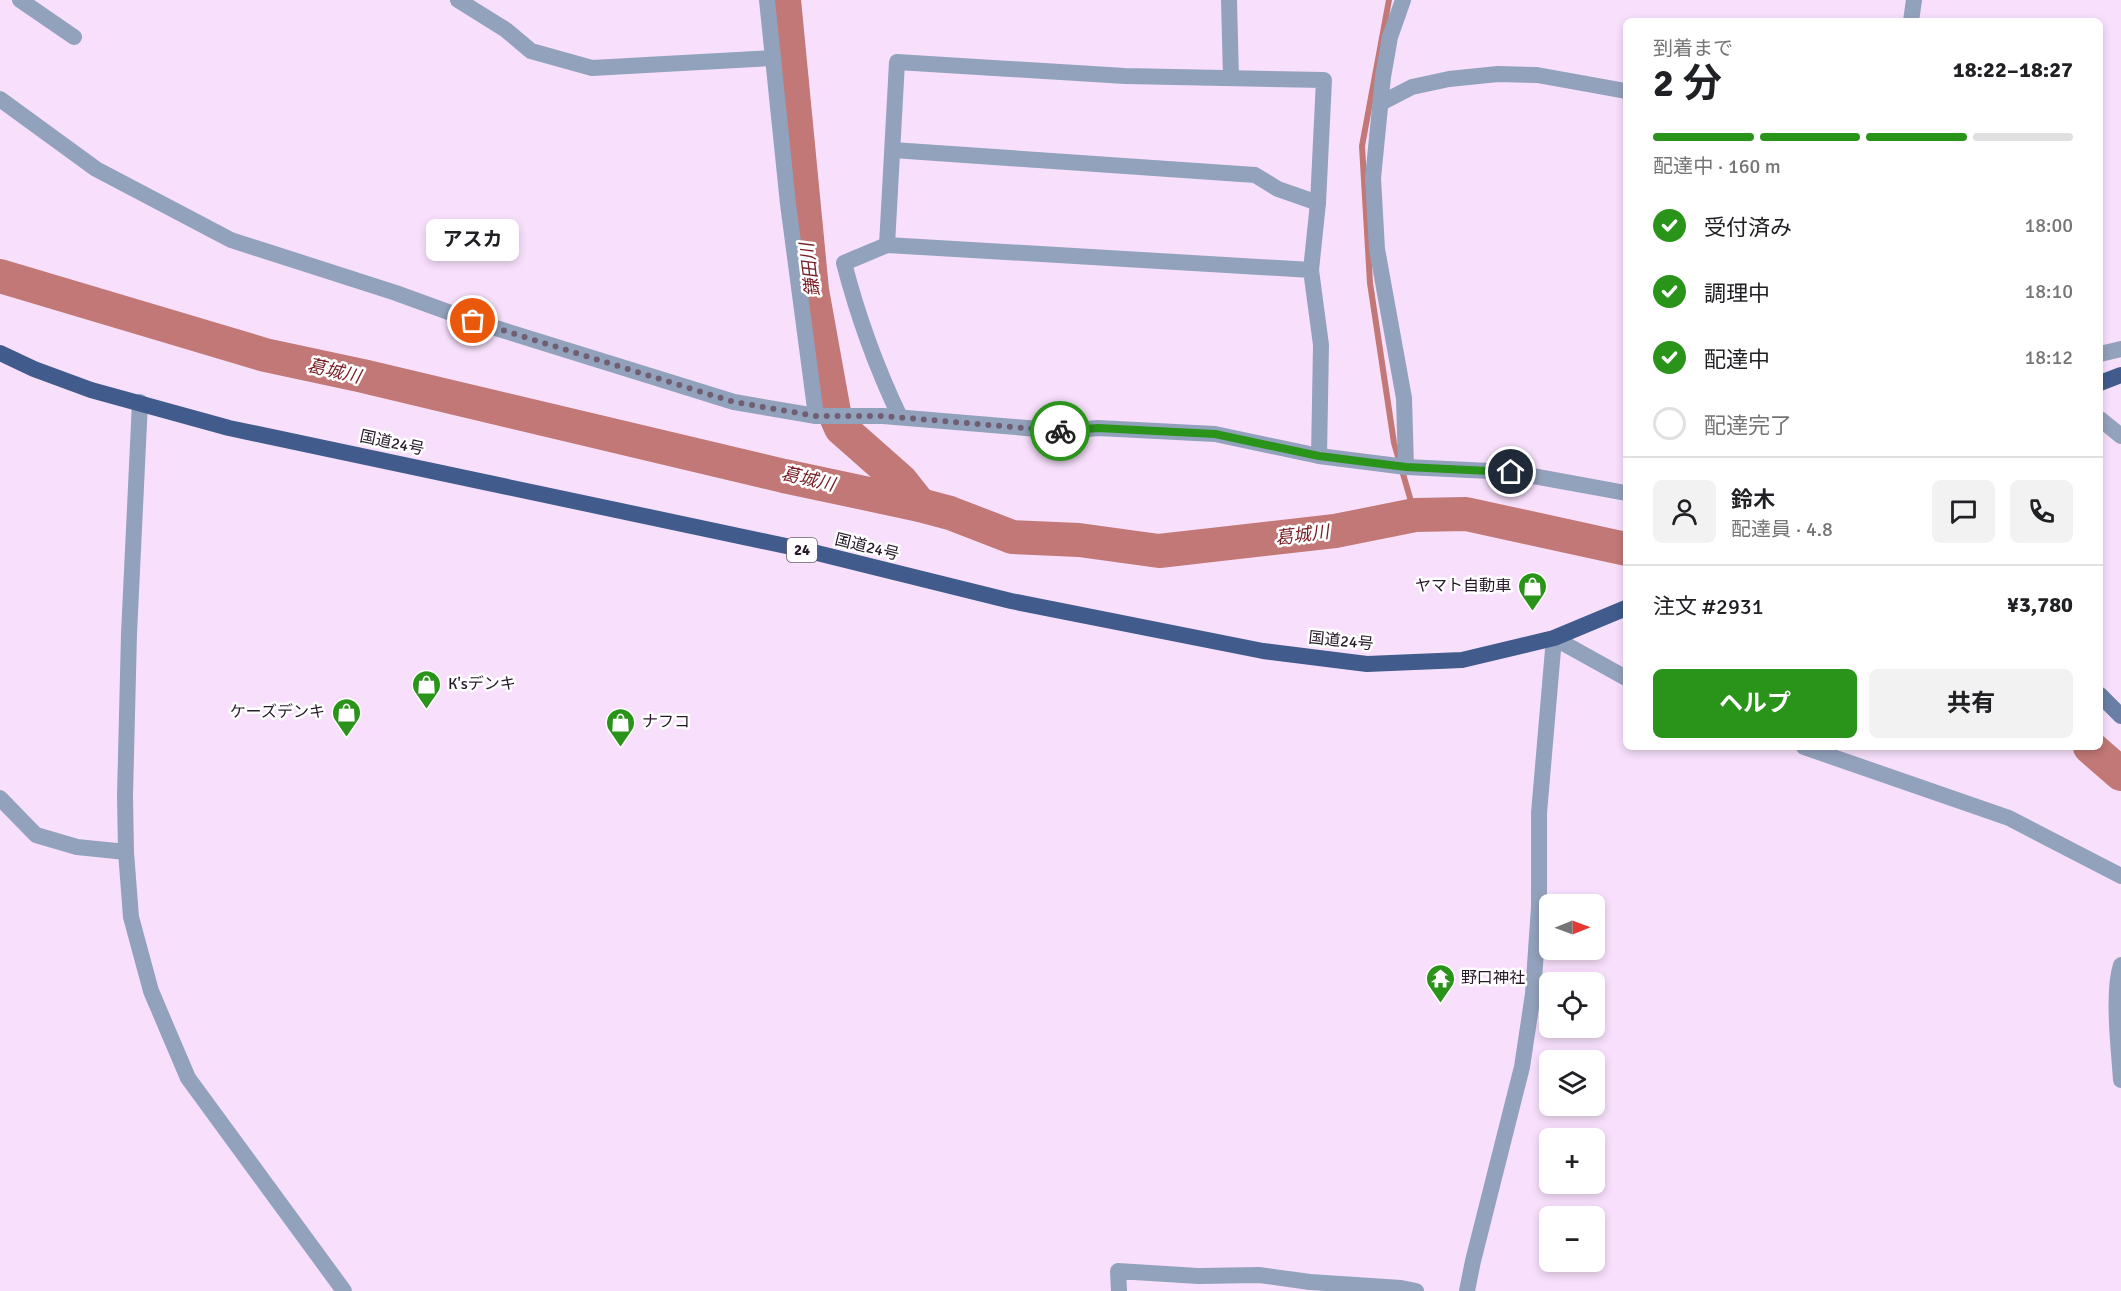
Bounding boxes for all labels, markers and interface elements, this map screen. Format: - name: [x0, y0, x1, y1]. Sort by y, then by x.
- text: 到着まで: [1653, 36, 1733, 61]
- text: 18:22–18:27: [1953, 56, 2073, 83]
- text: 2 分: [1653, 59, 1722, 107]
- text: 配達中 · 160 m: [1653, 154, 1781, 179]
- icon: check: [1653, 209, 1686, 242]
- text: 18:00: [2024, 213, 2073, 238]
- text: 受付済み: [1704, 214, 1792, 241]
- callout: アスカ: [426, 219, 520, 261]
- text: アスカ: [443, 227, 503, 252]
- water label: 鎌田川: [796, 240, 824, 298]
- icon: check: [1653, 275, 1686, 308]
- text: 18:10: [2024, 279, 2073, 304]
- text: 調理中: [1704, 280, 1770, 307]
- pin: [447, 295, 498, 346]
- icon: bag: [456, 304, 489, 337]
- icon: check: [1653, 341, 1686, 374]
- text: 18:12: [2024, 345, 2073, 370]
- text: 配達中: [1704, 346, 1770, 373]
- water label: 葛城川: [305, 354, 365, 388]
- courier: [1030, 401, 1090, 461]
- text: 配達完了: [1704, 412, 1792, 439]
- icon: bike: [1044, 415, 1077, 448]
- street label: 国道24号: [358, 426, 426, 460]
- pin: [1485, 446, 1536, 497]
- icon: home: [1494, 455, 1527, 488]
- water label: 葛城川: [779, 462, 839, 496]
- button: person: [1653, 480, 1716, 543]
- button: chat: [1932, 480, 1995, 543]
- button: phone: [2010, 480, 2073, 543]
- text: 鈴木: [1731, 486, 1775, 513]
- text: 配達員 · 4.8: [1731, 517, 1833, 542]
- water label: 葛城川: [1274, 521, 1332, 549]
- street label: 国道24号: [833, 529, 901, 565]
- road number: 24: [787, 538, 817, 562]
- shop icon: ヤマト自動車: [1516, 570, 1548, 612]
- place label: ヤマト自動車: [1415, 576, 1511, 596]
- text: ¥3,780: [2007, 591, 2073, 618]
- text: 注文 #2931: [1653, 593, 1764, 620]
- street label: 国道24号: [1307, 628, 1375, 654]
- shop icon: K'sデンキ: [411, 668, 443, 710]
- button: ヘルプ: [1653, 669, 1857, 738]
- button: 共有: [1869, 669, 2073, 738]
- place label: K'sデンキ: [448, 674, 516, 694]
- shop icon: ケーズデンキ: [330, 696, 362, 738]
- place label: ケーズデンキ: [230, 702, 325, 722]
- shop icon: ナフコ: [605, 706, 637, 748]
- place label: ナフコ: [642, 712, 690, 732]
- north arrow: [1539, 894, 1605, 960]
- map controls: [1539, 894, 1605, 1272]
- temple icon: 野口神社: [1424, 962, 1456, 1004]
- place label: 野口神社: [1461, 968, 1525, 988]
- button: locate: [1539, 972, 1605, 1038]
- button: layers: [1539, 1050, 1605, 1116]
- button: +: [1539, 1128, 1605, 1194]
- button: −: [1539, 1206, 1605, 1272]

